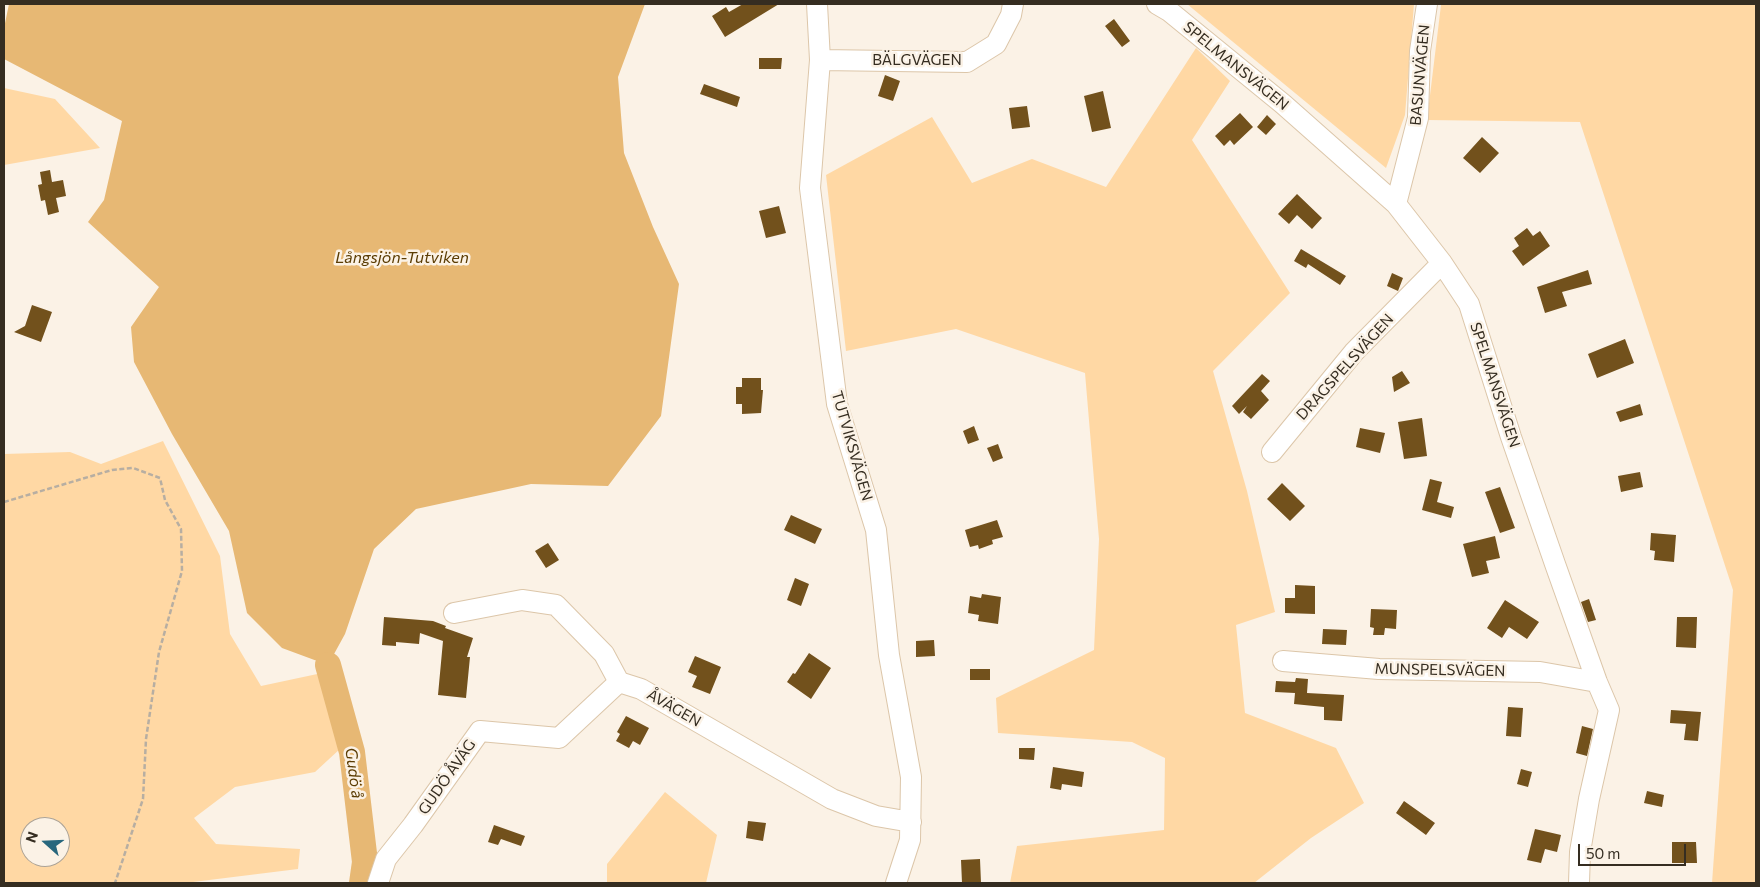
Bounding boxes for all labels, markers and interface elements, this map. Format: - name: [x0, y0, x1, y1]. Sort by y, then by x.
- street label: SPELMANSVÄGEN: [1180, 18, 1292, 114]
- street label: BASUNVÄGEN: [1407, 24, 1433, 126]
- street label: BÄLGVÄGEN: [872, 51, 962, 69]
- water label: Långsjön-Tutviken: [335, 248, 469, 268]
- street label: DRAGSPELSVÄGEN: [1293, 310, 1397, 424]
- street label: SPELMANSVÄGEN: [1466, 320, 1524, 450]
- street label: TUTVIKSVÄGEN: [828, 389, 876, 503]
- street label: MUNSPELSVÄGEN: [1374, 660, 1506, 680]
- street label: ÅVÄGEN: [644, 685, 704, 731]
- street label: GUDÖ ÅVÄG: [415, 736, 479, 818]
- water label: Gudö å: [341, 746, 367, 800]
- north arrow: [20, 817, 70, 867]
- text: N: [22, 829, 41, 845]
- scale bar: [1580, 834, 1688, 866]
- text: 50 m: [1586, 844, 1620, 862]

